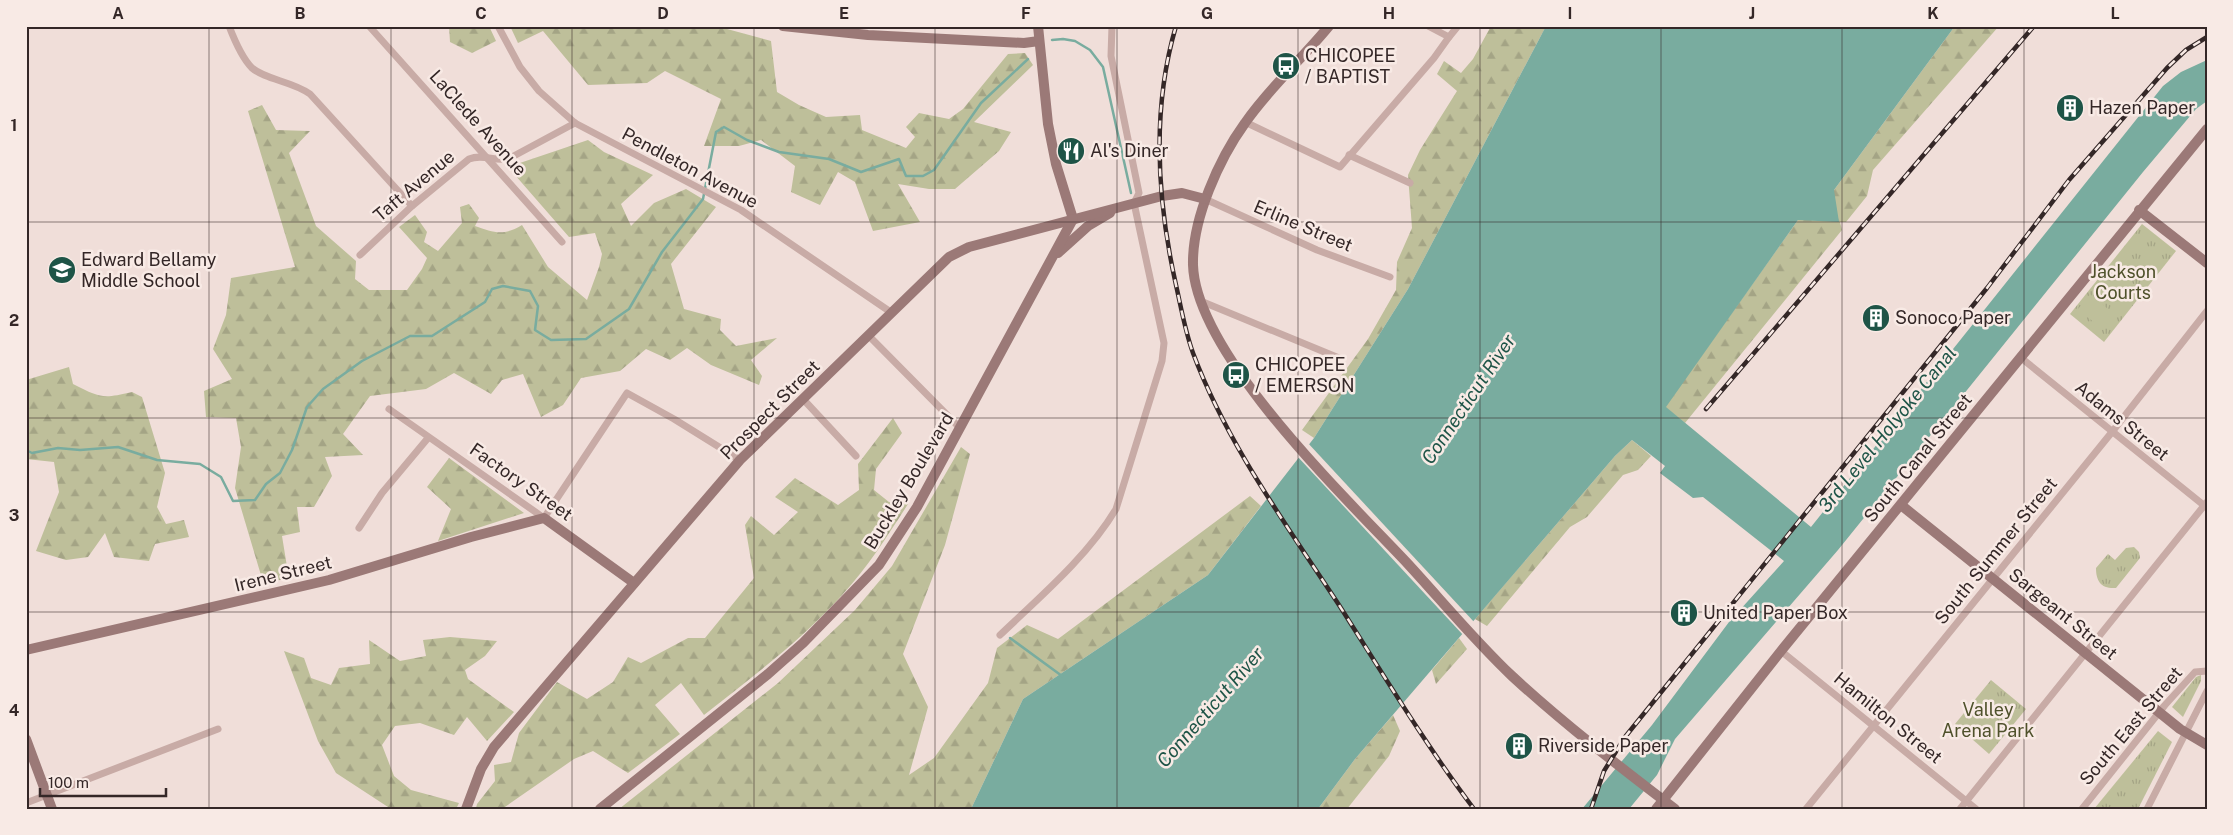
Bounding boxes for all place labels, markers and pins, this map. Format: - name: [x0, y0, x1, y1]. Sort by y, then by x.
- place label: CHICOPEE / BAPTIST: [1305, 45, 1396, 87]
- bus stop icon: CHICOPEE / BAPTIST: [1271, 51, 1301, 81]
- building icon: Hazen Paper: [2055, 93, 2085, 123]
- place label: Hazen Paper: [2089, 97, 2195, 118]
- restaurant icon: Al's Diner: [1056, 136, 1086, 166]
- place label: Al's Diner: [1090, 140, 1169, 161]
- place label: Edward Bellamy Middle School: [81, 249, 217, 291]
- school or university icon: Edward Bellamy Middle School: [47, 255, 77, 285]
- building icon: Sonoco Paper: [1861, 303, 1891, 333]
- place label: Sonoco Paper: [1895, 307, 2011, 328]
- place label: CHICOPEE / EMERSON: [1255, 354, 1355, 396]
- bus stop icon: CHICOPEE / EMERSON: [1221, 360, 1251, 390]
- building icon: United Paper Box: [1669, 598, 1699, 628]
- place label: United Paper Box: [1703, 602, 1848, 623]
- building icon: Riverside Paper: [1504, 731, 1534, 761]
- place label: Riverside Paper: [1538, 735, 1669, 756]

